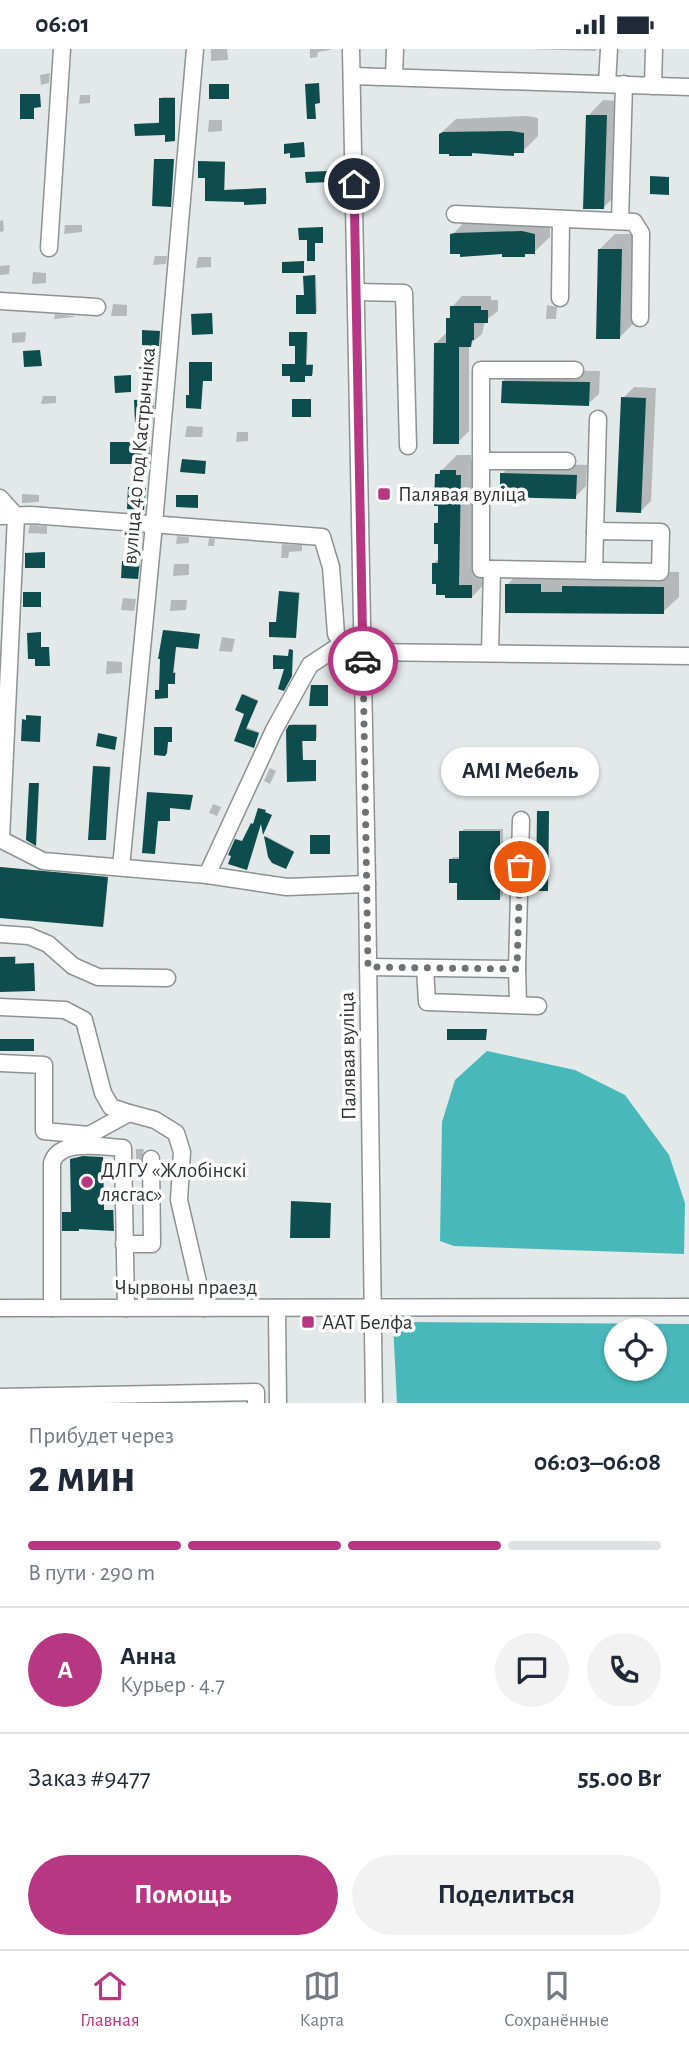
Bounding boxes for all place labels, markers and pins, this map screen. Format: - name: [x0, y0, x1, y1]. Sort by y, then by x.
- pin: [324, 154, 384, 214]
- place label: Палявая вуліца: [398, 484, 527, 505]
- marker: Палявая вуліца: [376, 486, 392, 502]
- callout: AMI Мебель: [441, 748, 599, 797]
- pin: [490, 837, 550, 897]
- place label: ДЛГУ «Жлобінскі лясгас»: [101, 1160, 247, 1205]
- marker: ДЛГУ «Жлобінскі лясгас»: [79, 1174, 95, 1190]
- place label: ААТ Белфа: [322, 1312, 413, 1333]
- marker: ААТ Белфа: [300, 1314, 316, 1330]

